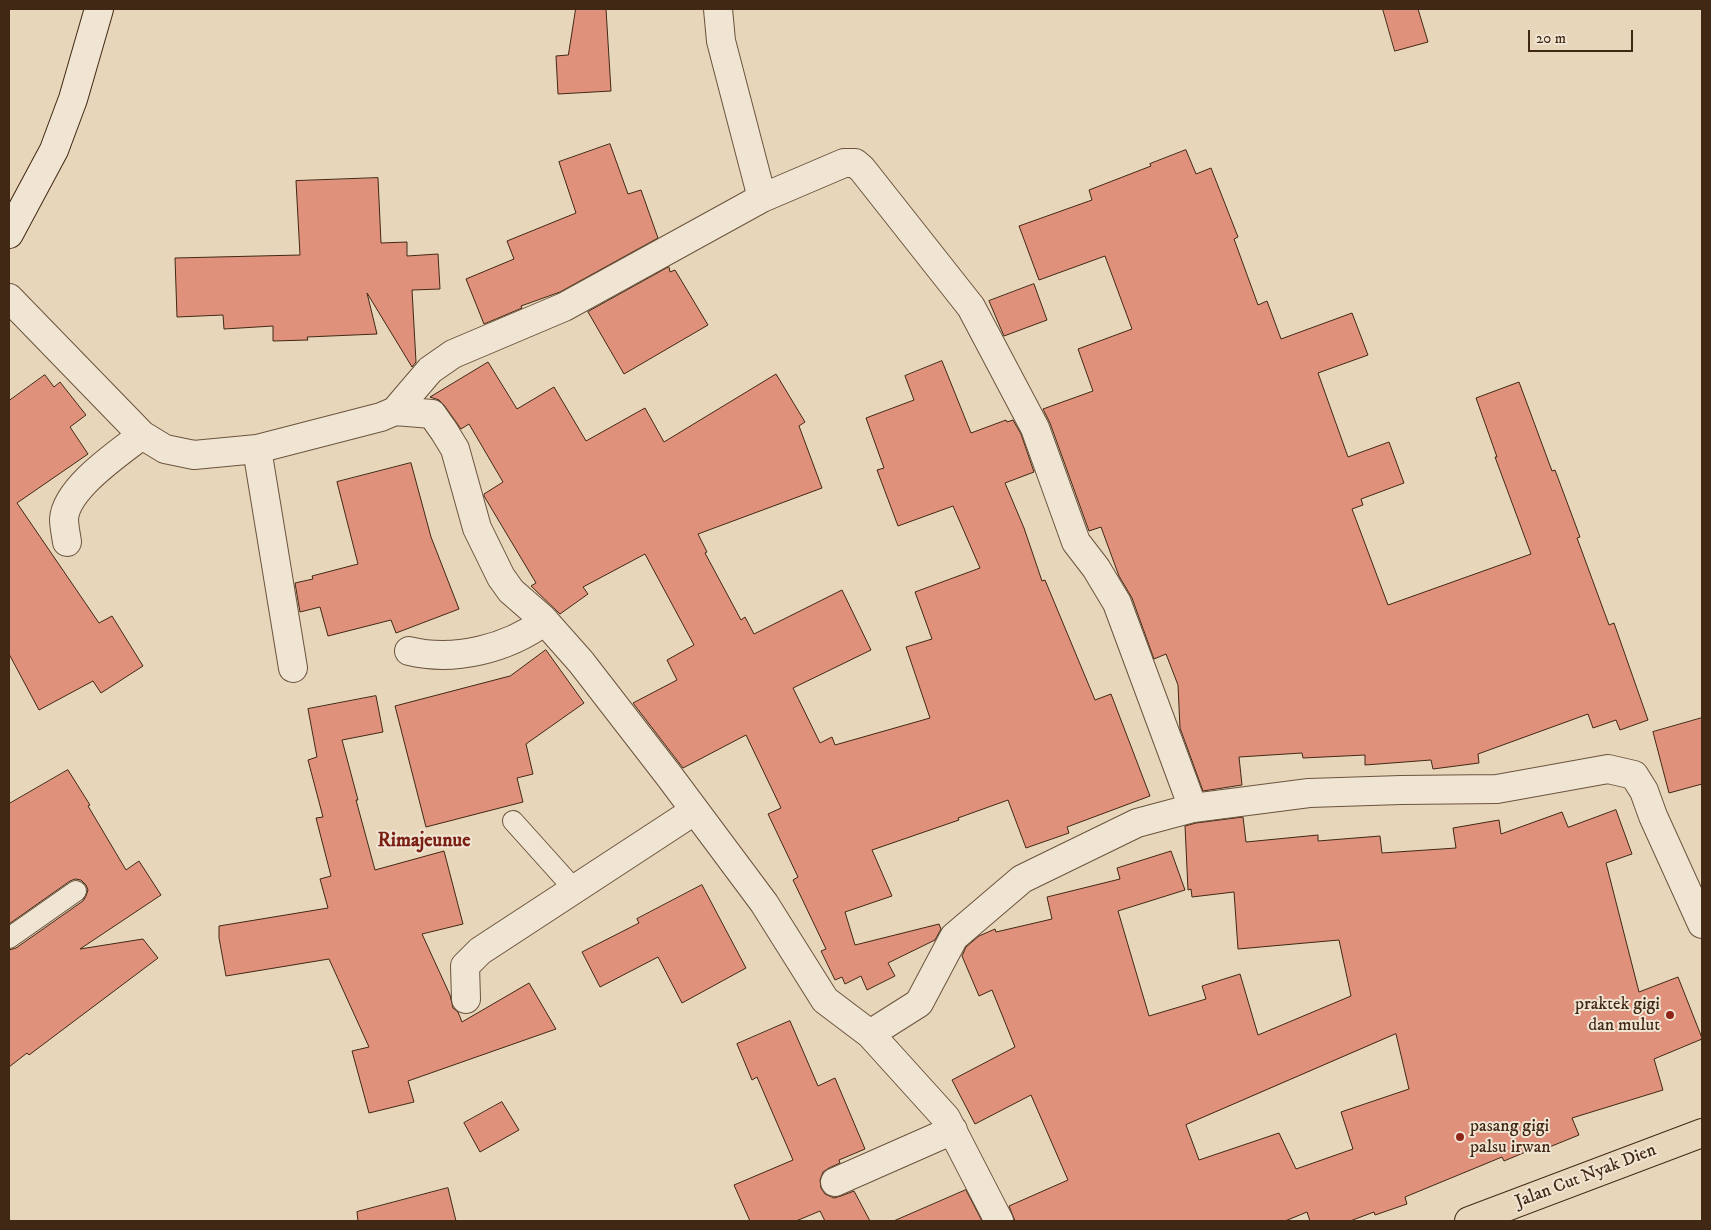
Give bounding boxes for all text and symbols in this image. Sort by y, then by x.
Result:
scale bar [1531,20,1636,52]
text: 20 m [1536,29,1566,48]
district label: Rimajeunue [377,830,471,854]
place label: praktek gigi dan mulut [1575,994,1660,1036]
marker: praktek gigi dan mulut [1664,1009,1676,1021]
place label: pasang gigi palsu irwan [1470,1116,1551,1158]
marker: pasang gigi palsu irwan [1454,1131,1466,1143]
street label: Jalan Cut Nyak Dien [1512,1140,1660,1214]

